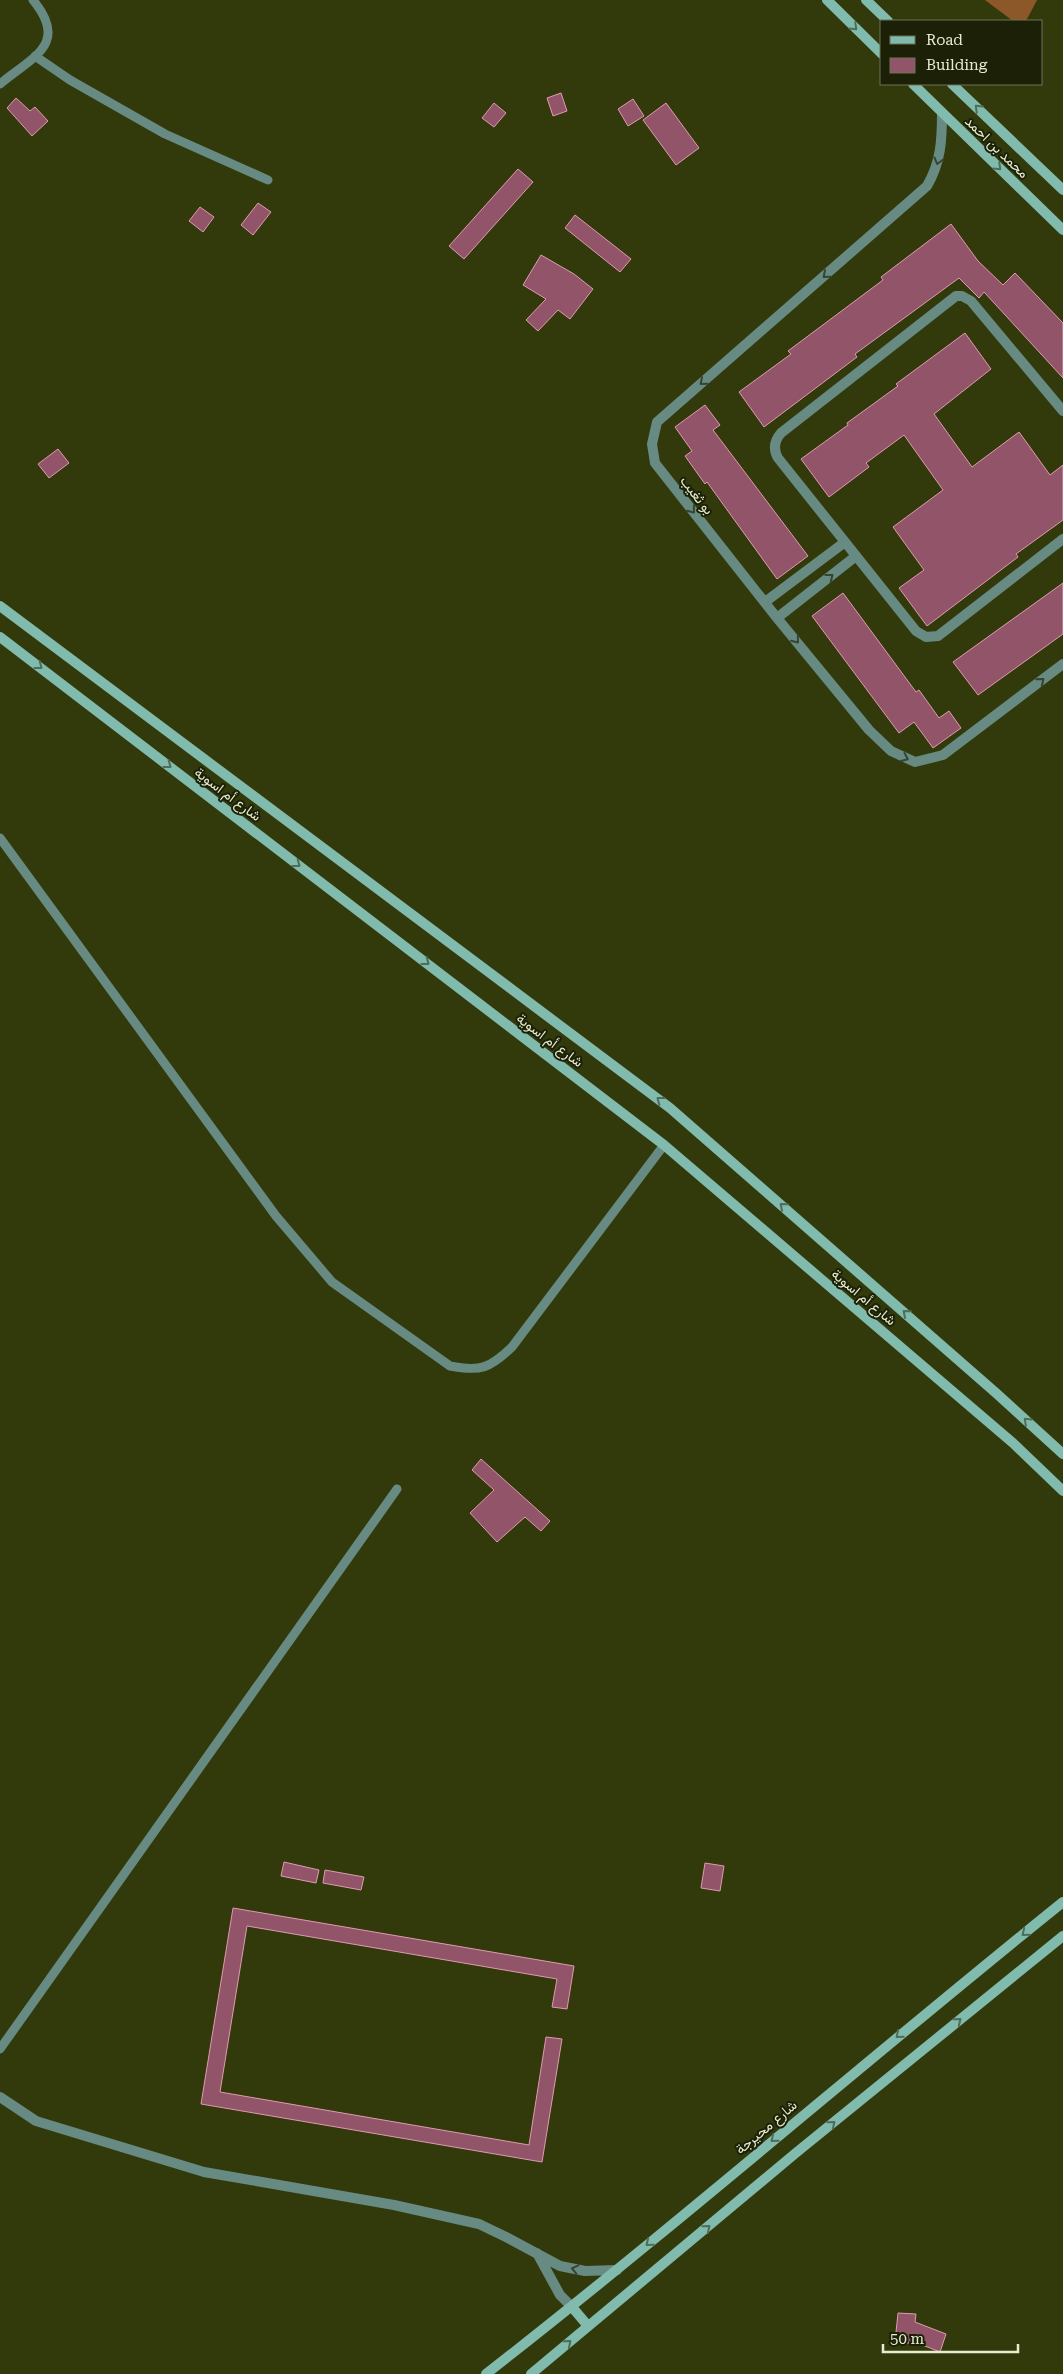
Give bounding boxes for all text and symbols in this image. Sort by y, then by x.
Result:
legend [880,20,1043,85]
one-way arrow [848,21,857,30]
text: Road [926,31,963,49]
text: Building [926,56,988,74]
one-way arrow [974,105,983,114]
street label: محمد بن احمد [961,113,1032,182]
one-way arrow [933,157,944,165]
one-way arrow [992,161,1001,170]
one-way arrow [822,269,831,278]
one-way arrow [700,376,709,385]
street label: بو ثغيب [676,473,717,518]
one-way arrow [686,504,695,514]
one-way arrow [824,574,833,583]
one-way arrow [790,634,798,643]
one-way arrow [33,661,42,669]
one-way arrow [1036,678,1045,687]
one-way arrow [900,752,909,762]
one-way arrow [162,759,172,768]
street label: شارع أم اسوية [190,764,264,827]
one-way arrow [291,858,300,866]
one-way arrow [420,957,429,965]
street label: شارع أم اسوية [512,1010,586,1073]
one-way arrow [656,1097,666,1106]
one-way arrow [780,1203,789,1212]
street label: شارع أم اسوية [827,1265,899,1331]
one-way arrow [902,1310,911,1319]
one-way arrow [1024,1418,1033,1427]
one-way arrow [1022,1927,1031,1935]
one-way arrow [952,2019,961,2027]
one-way arrow [895,2029,904,2038]
street label: شارع محيرجة [732,2097,802,2160]
one-way arrow [826,2122,835,2130]
one-way arrow [770,2133,779,2142]
one-way arrow [701,2224,710,2233]
one-way arrow [646,2237,655,2245]
one-way arrow [571,2264,580,2275]
scale bar [883,2322,1018,2354]
text: 50 m [890,2330,925,2348]
one-way arrow [562,2340,571,2348]

